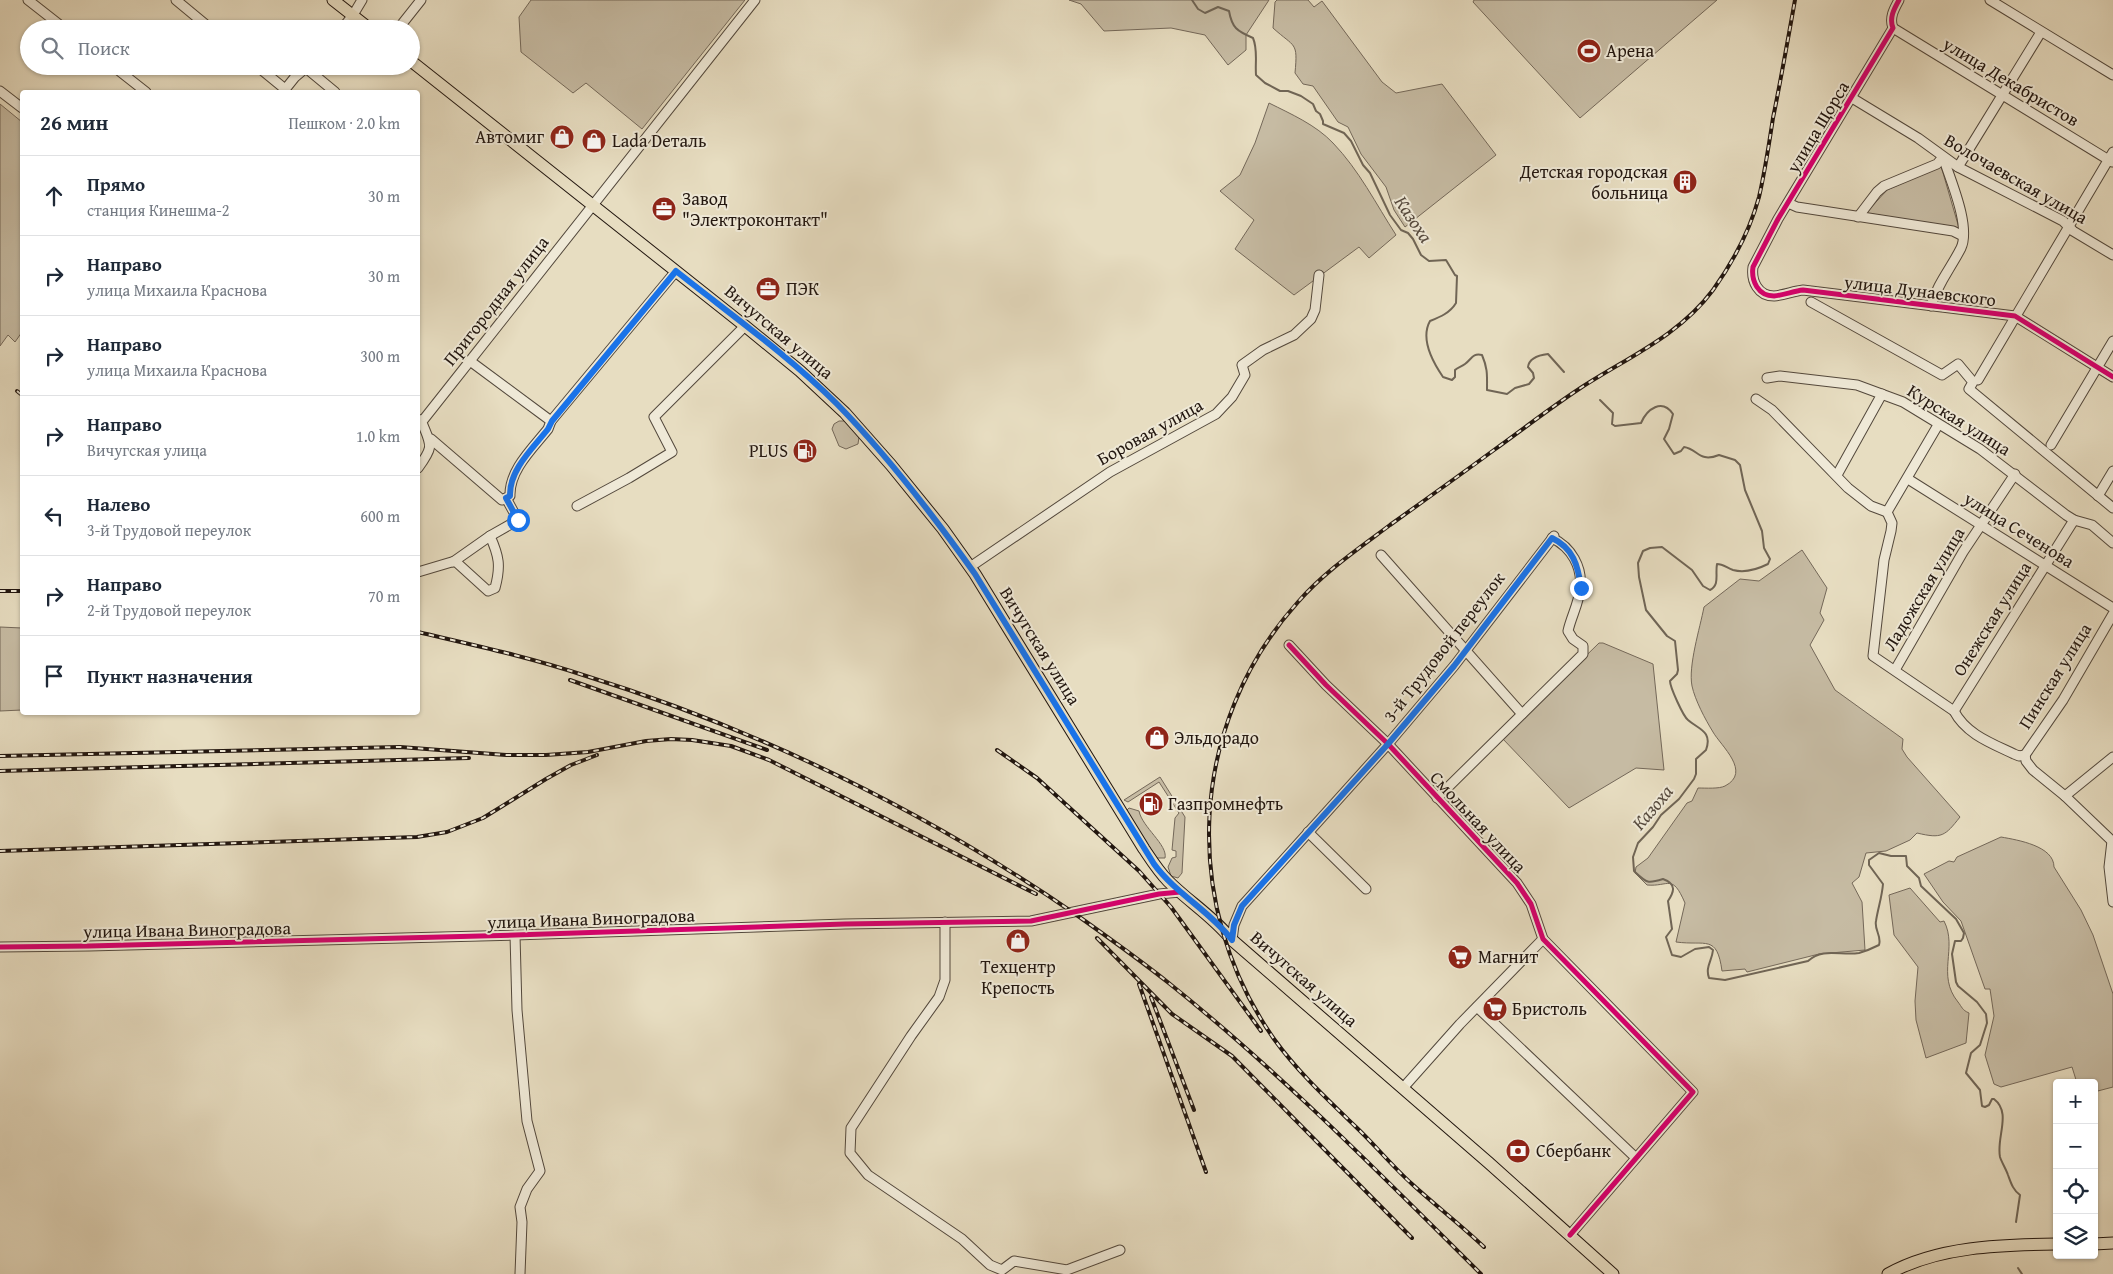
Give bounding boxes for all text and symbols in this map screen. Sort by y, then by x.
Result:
search box [20,20,420,75]
street label: улица Декабристов [1937,30,2085,133]
icon: search [38,34,66,62]
text: Поиск [78,34,130,62]
place label: Арена [1606,37,1655,64]
sports icon: Арена [1576,38,1602,64]
street label: улица Щорса [1779,75,1856,179]
text: 26 мин [40,107,108,138]
text: Пешком · 2.0 km [288,111,400,135]
place label: Автомиг [475,123,544,150]
shop icon: Автомиг [549,124,575,150]
street label: Волочаевская улица [1940,126,2093,231]
place label: Lada Dеталь [612,127,706,154]
shop icon: Lada Dеталь [581,128,607,154]
place label: Детская городская больница [1519,158,1668,206]
building icon: Детская городская больница [1672,169,1698,195]
text: Прямо [87,170,145,198]
icon: ahead [40,182,68,210]
text: 30 m [368,184,400,208]
place label: Завод "Электроконтакт" [682,185,828,233]
water label: Казоха [1388,190,1440,248]
office icon: Завод "Электроконтакт" [651,196,677,222]
text: станция Кинешма-2 [87,198,229,222]
street label: Пригородная улица [436,230,555,371]
text: Направо [87,250,162,278]
icon: right [40,262,68,290]
text: 30 m [368,264,400,288]
street label: улица Дунаевского [1842,268,1998,313]
place label: ПЭК [786,275,819,302]
office icon: ПЭК [755,276,781,302]
text: улица Михаила Краснова [87,278,267,302]
street label: Вичугская улица [719,278,840,386]
text: Направо [87,330,162,358]
icon: right [40,342,68,370]
text: 300 m [360,344,400,368]
text: улица Михаила Краснова [87,358,267,382]
street label: Курская улица [1902,377,2017,462]
street label: Боровая улица [1092,391,1208,472]
text: Направо [87,410,162,438]
icon: right [40,422,68,450]
text: 1.0 km [356,424,400,448]
place label: PLUS [749,437,788,464]
text: Вичугская улица [87,438,207,462]
fuel station icon: PLUS [792,438,818,464]
street label: улица Сеченова [1958,484,2080,575]
text: Налево [87,490,150,518]
icon: left [40,502,68,530]
text: 600 m [360,504,400,528]
route start [507,509,530,532]
text: 3-й Трудовой переулок [87,518,251,542]
street label: Ладожская улица [1876,522,1971,656]
street label: Онежская улица [1946,556,2038,681]
street label: 3-й Трудовой переулок [1376,565,1511,728]
text: Направо [87,570,162,598]
route end [1570,577,1593,600]
street label: Вичугская улица [993,581,1088,710]
icon: right [40,582,68,610]
text: 70 m [368,584,400,608]
text: 2-й Трудовой переулок [87,598,251,622]
street label: Пинская улица [2011,617,2098,734]
icon: arrive [40,662,68,690]
text: Пункт назначения [87,662,253,690]
place label: Эльдорадо [1174,724,1259,751]
shop icon: Эльдорадо [1144,725,1170,751]
street label: Смольная улица [1424,765,1533,879]
water label: Казоха [1625,778,1680,836]
place label: Газпромнефть [1168,790,1283,817]
fuel station icon: Газпромнефть [1138,791,1164,817]
street label: улица Ивана Виноградова [486,901,696,936]
street label: улица Ивана Виноградова [82,914,292,945]
street label: Вичугская улица [1245,924,1364,1033]
shop icon: Техцентр Крепость [1005,928,1031,954]
place label: Магнит [1478,943,1538,970]
supermarket icon: Магнит [1447,944,1473,970]
place label: Техцентр Крепость [980,953,1056,1001]
place label: Бристоль [1512,995,1587,1022]
supermarket icon: Бристоль [1482,996,1508,1022]
map controls [2053,1079,2098,1259]
button: + [2053,1079,2098,1124]
button: − [2053,1124,2098,1169]
place label: Сбербанк [1536,1137,1611,1164]
bank icon: Сбербанк [1505,1138,1531,1164]
button: locate [2053,1169,2098,1214]
button: layers [2053,1214,2098,1259]

